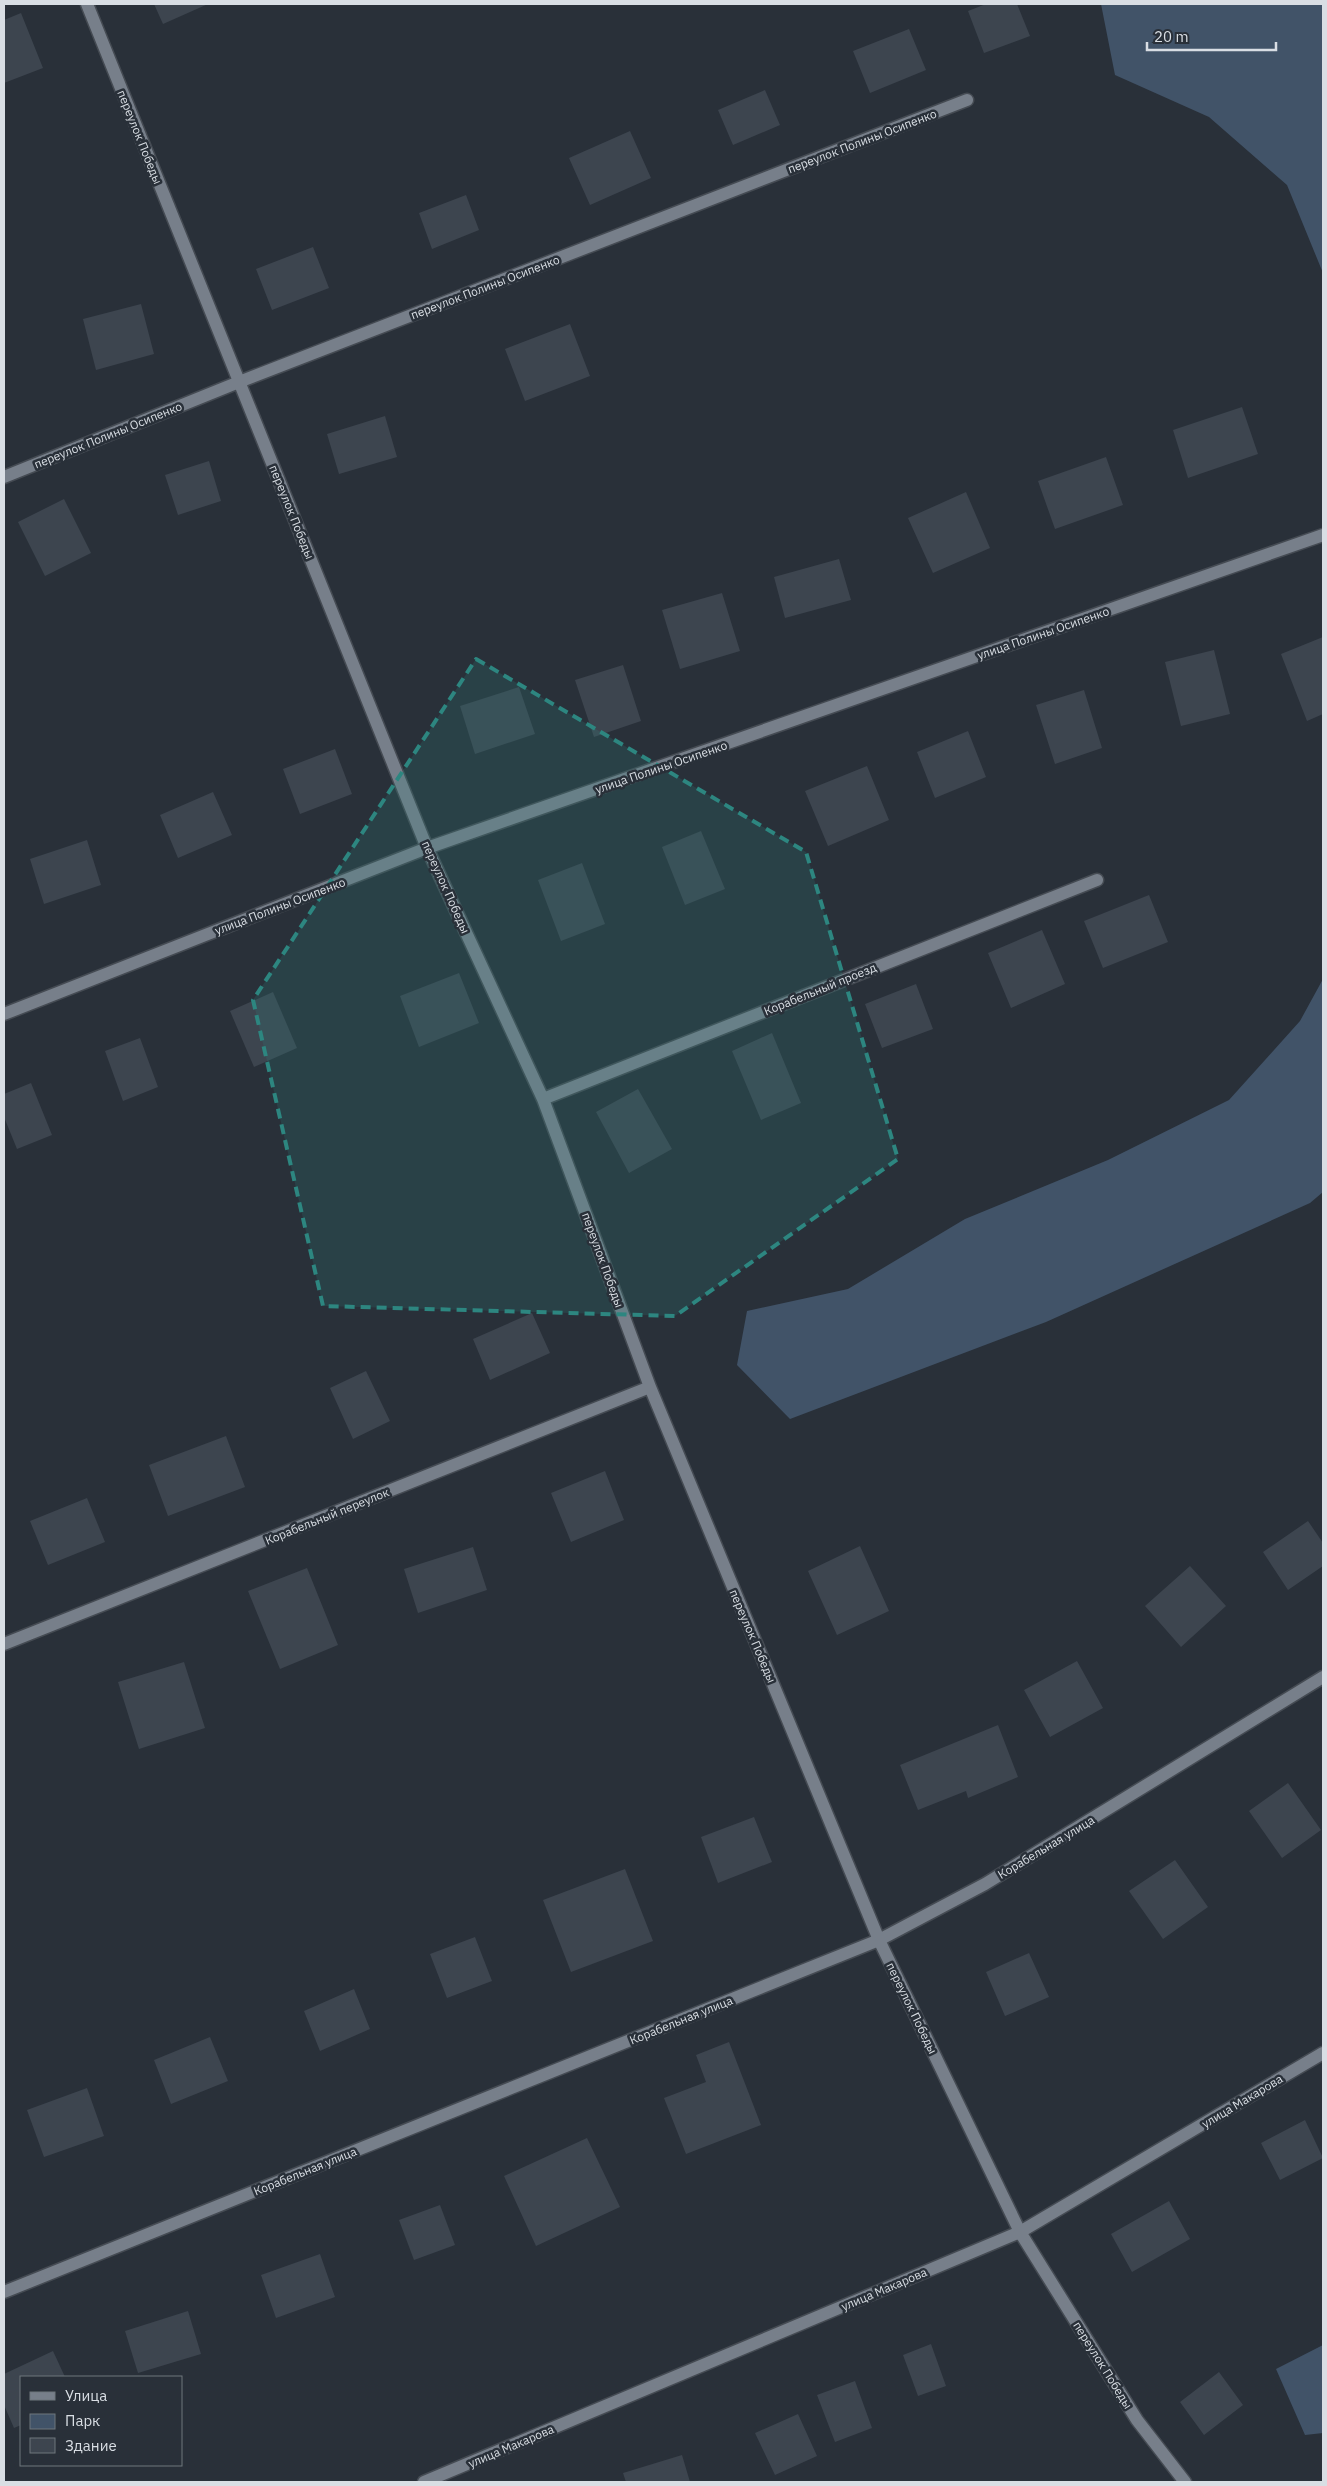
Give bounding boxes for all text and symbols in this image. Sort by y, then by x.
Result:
scale bar [1147,20,1276,52]
text: 20 m [1154,27,1189,46]
street label: переулок Победы [114,88,166,186]
street label: переулок Полины Осипенко [785,106,939,176]
street label: переулок Полины Осипенко [408,252,562,322]
street label: переулок Полины Осипенко [32,398,184,472]
street label: переулок Победы [266,463,318,561]
street label: улица Полины Осипенко [975,603,1111,663]
street label: улица Полины Осипенко [593,737,729,797]
street label: переулок Победы [419,838,473,936]
street label: улица Полины Осипенко [213,874,348,938]
street label: Корабельный проезд [762,960,878,1018]
street label: переулок Победы [579,1210,627,1310]
street label: Корабельный переулок [263,1484,392,1548]
street label: переулок Победы [727,1587,779,1685]
street label: Корабельная улица [995,1812,1098,1882]
street label: переулок Победы [883,1960,941,2056]
street label: Корабельная улица [627,1992,735,2048]
street label: улица Макарова [1199,2071,1286,2131]
street label: Корабельная улица [251,2143,359,2199]
street label: улица Макарова [839,2264,930,2314]
street label: переулок Победы [1070,2319,1136,2411]
legend [20,2376,182,2466]
text: Улица [65,2386,107,2405]
text: Парк [65,2411,100,2430]
street label: улица Макарова [466,2421,557,2471]
text: Здание [65,2436,117,2455]

